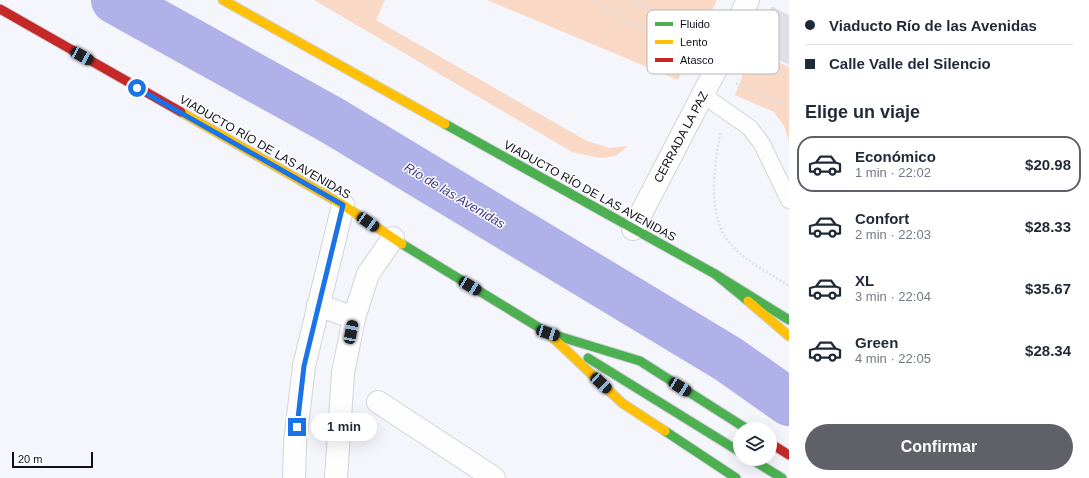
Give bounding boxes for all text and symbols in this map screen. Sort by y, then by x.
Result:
legend [647,10,779,74]
text: Viaducto Río de las Avenidas [829,17,1037,34]
text: Fluido [680,18,710,30]
text: Lento [680,36,708,48]
car [69,45,95,67]
text: Atasco [680,54,714,66]
text: Calle Valle del Silencio [829,55,991,72]
route start [128,79,146,97]
street label: CERRADA LA PAZ [651,89,711,185]
street label: VIADUCTO RÍO DE LAS AVENIDAS [177,91,353,202]
text: Elige un viaje [805,102,920,122]
street label: VIADUCTO RÍO DE LAS AVENIDAS [501,137,679,244]
icon: car [807,146,843,182]
text: Económico [855,148,936,165]
text: $20.98 [1025,156,1071,173]
water label: Río de las Avenidas [402,159,508,232]
text: 1 min · 22:02 [855,165,931,180]
icon: car [807,208,843,244]
car [355,210,381,234]
text: Confort [855,210,909,227]
text: $28.33 [1025,218,1071,235]
text: 2 min · 22:03 [855,227,931,242]
icon: car [807,270,843,306]
text: XL [855,272,874,289]
car [457,275,483,297]
text: $35.67 [1025,280,1071,297]
text: 3 min · 22:04 [855,289,931,304]
car [343,319,359,345]
car [535,324,561,342]
icon: car [807,332,843,368]
text: Green [855,334,898,351]
text: $28.34 [1025,342,1071,359]
text: 4 min · 22:05 [855,351,931,366]
car [588,370,614,396]
car [667,376,693,398]
callout: 1 min [311,413,377,441]
route end [288,418,306,436]
text: 1 min [327,419,361,434]
map controls [733,422,777,466]
button: layers [733,422,777,466]
button: Confirmar [805,424,1073,470]
scale bar [12,450,93,469]
text: 20 m [18,453,42,465]

